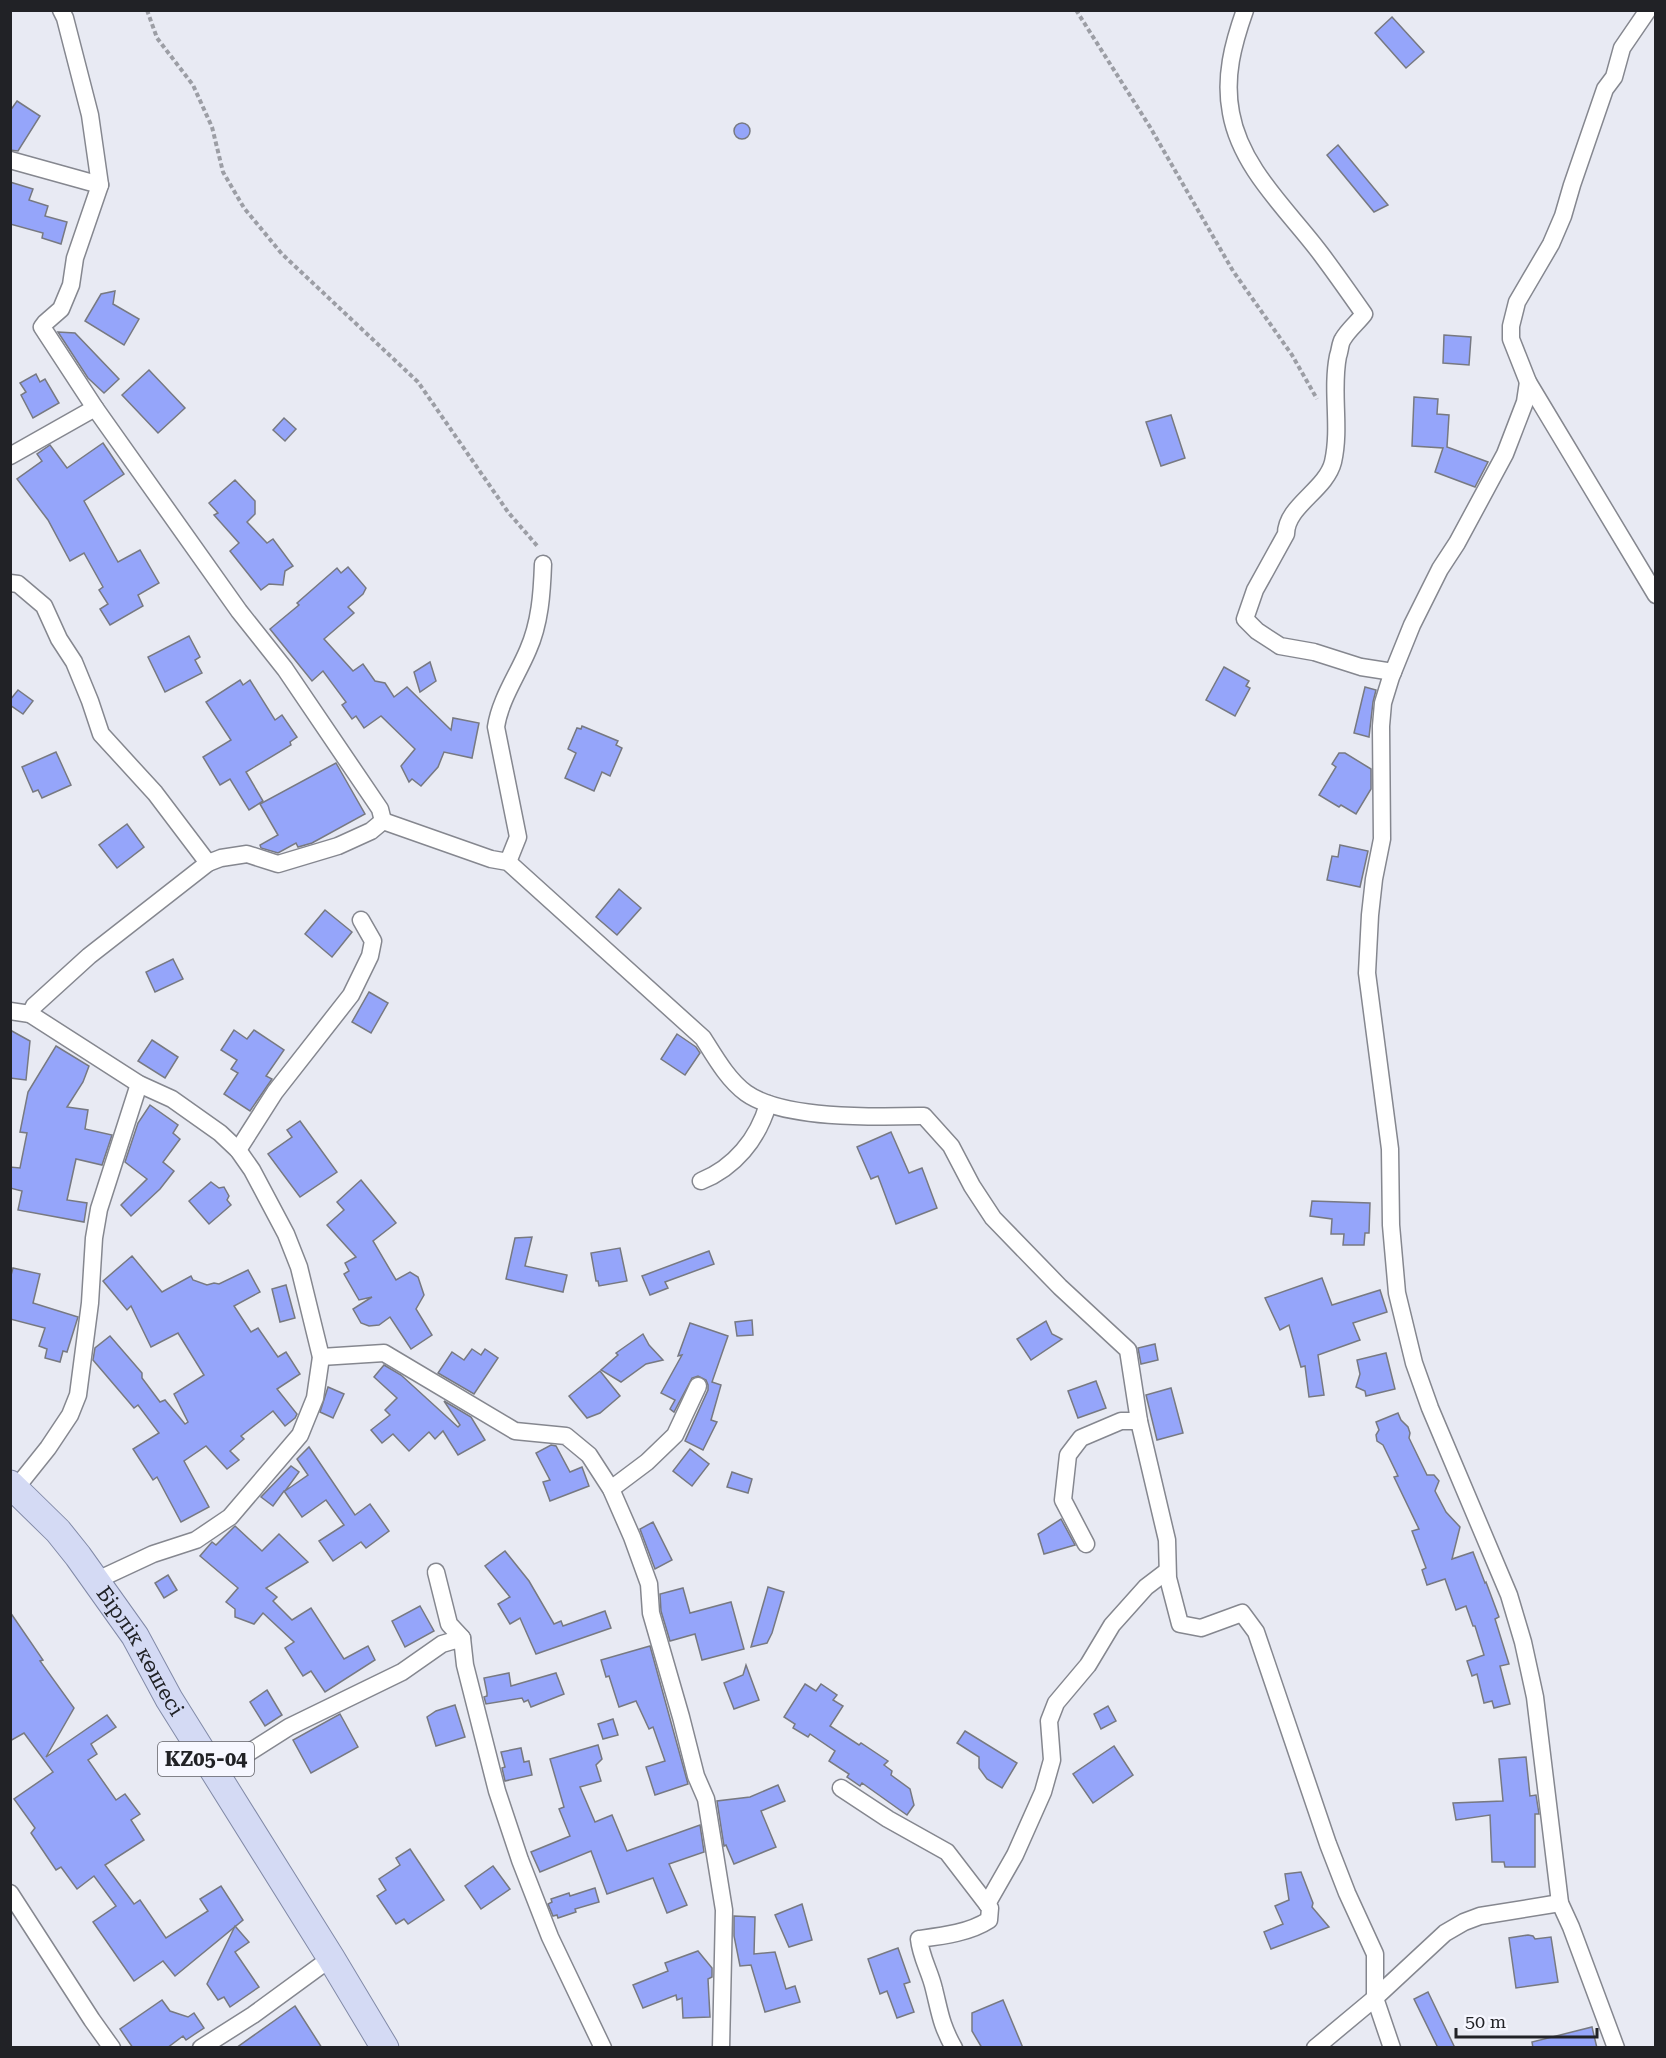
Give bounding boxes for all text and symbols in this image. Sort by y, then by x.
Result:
street label: Бірлік көшесі [91,1582,189,1721]
road number: KZ05-04 [158,1742,254,1776]
scale bar [1456,2001,1597,2039]
text: 50 m [1465,2011,1506,2032]

